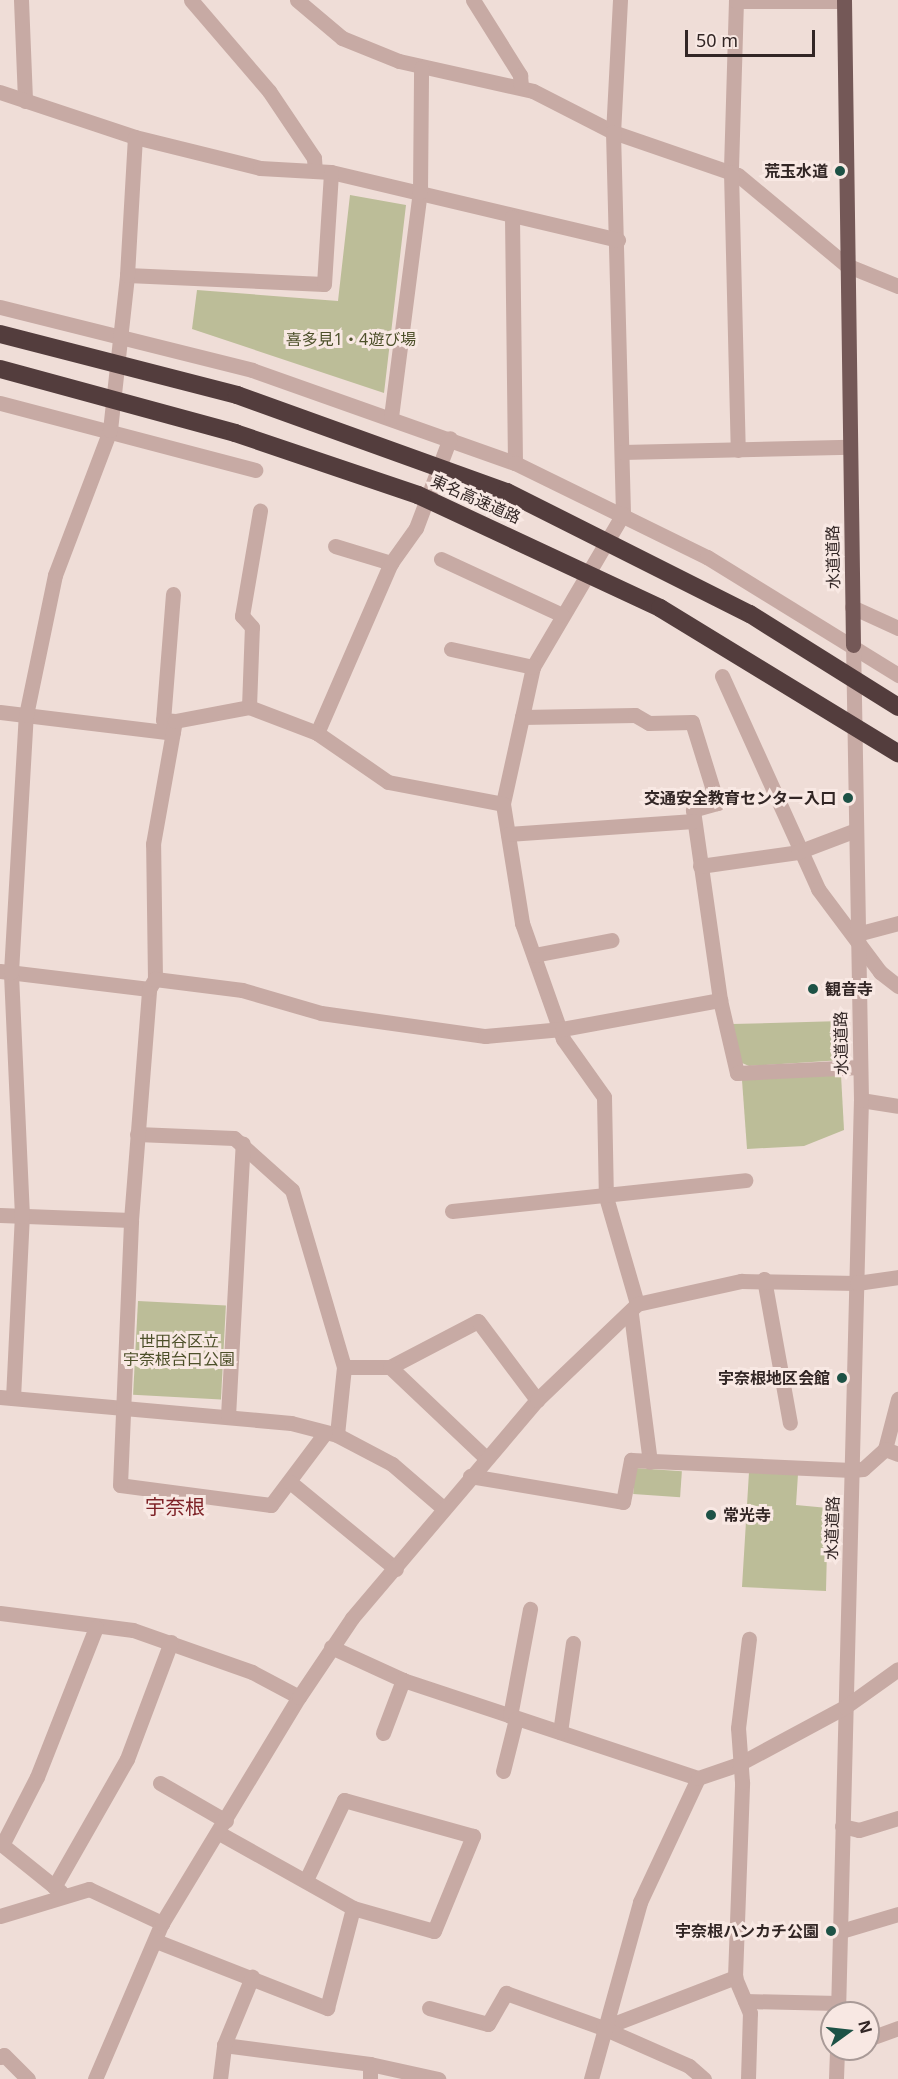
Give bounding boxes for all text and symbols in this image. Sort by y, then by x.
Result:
scale bar [688,18,818,56]
text: 50 m [696,28,738,52]
place label: 荒玉水道 [764,161,828,181]
marker: 荒玉水道 [833,164,847,178]
park label: 喜多見1・4遊び場 [286,329,416,349]
street label: 東名高速道路 [428,471,524,527]
street label: 水道道路 [823,525,843,589]
place label: 交通安全教育センター入口 [644,788,836,808]
marker: 交通安全教育センター入口 [841,791,855,805]
place label: 観音寺 [825,979,873,999]
marker: 観音寺 [806,982,820,996]
street label: 水道道路 [831,1011,851,1075]
park label: 世田谷区立 宇奈根台口公園 [123,1331,235,1369]
place label: 宇奈根地区会館 [718,1368,830,1388]
marker: 宇奈根地区会館 [835,1371,849,1385]
district label: 宇奈根 [145,1494,205,1518]
street label: 水道道路 [821,1496,843,1560]
place label: 常光寺 [723,1505,771,1525]
marker: 常光寺 [704,1508,718,1522]
place label: 宇奈根ハンカチ公園 [675,1921,819,1941]
marker: 宇奈根ハンカチ公園 [824,1924,838,1938]
north arrow [820,2001,880,2061]
text: N [853,2018,878,2036]

